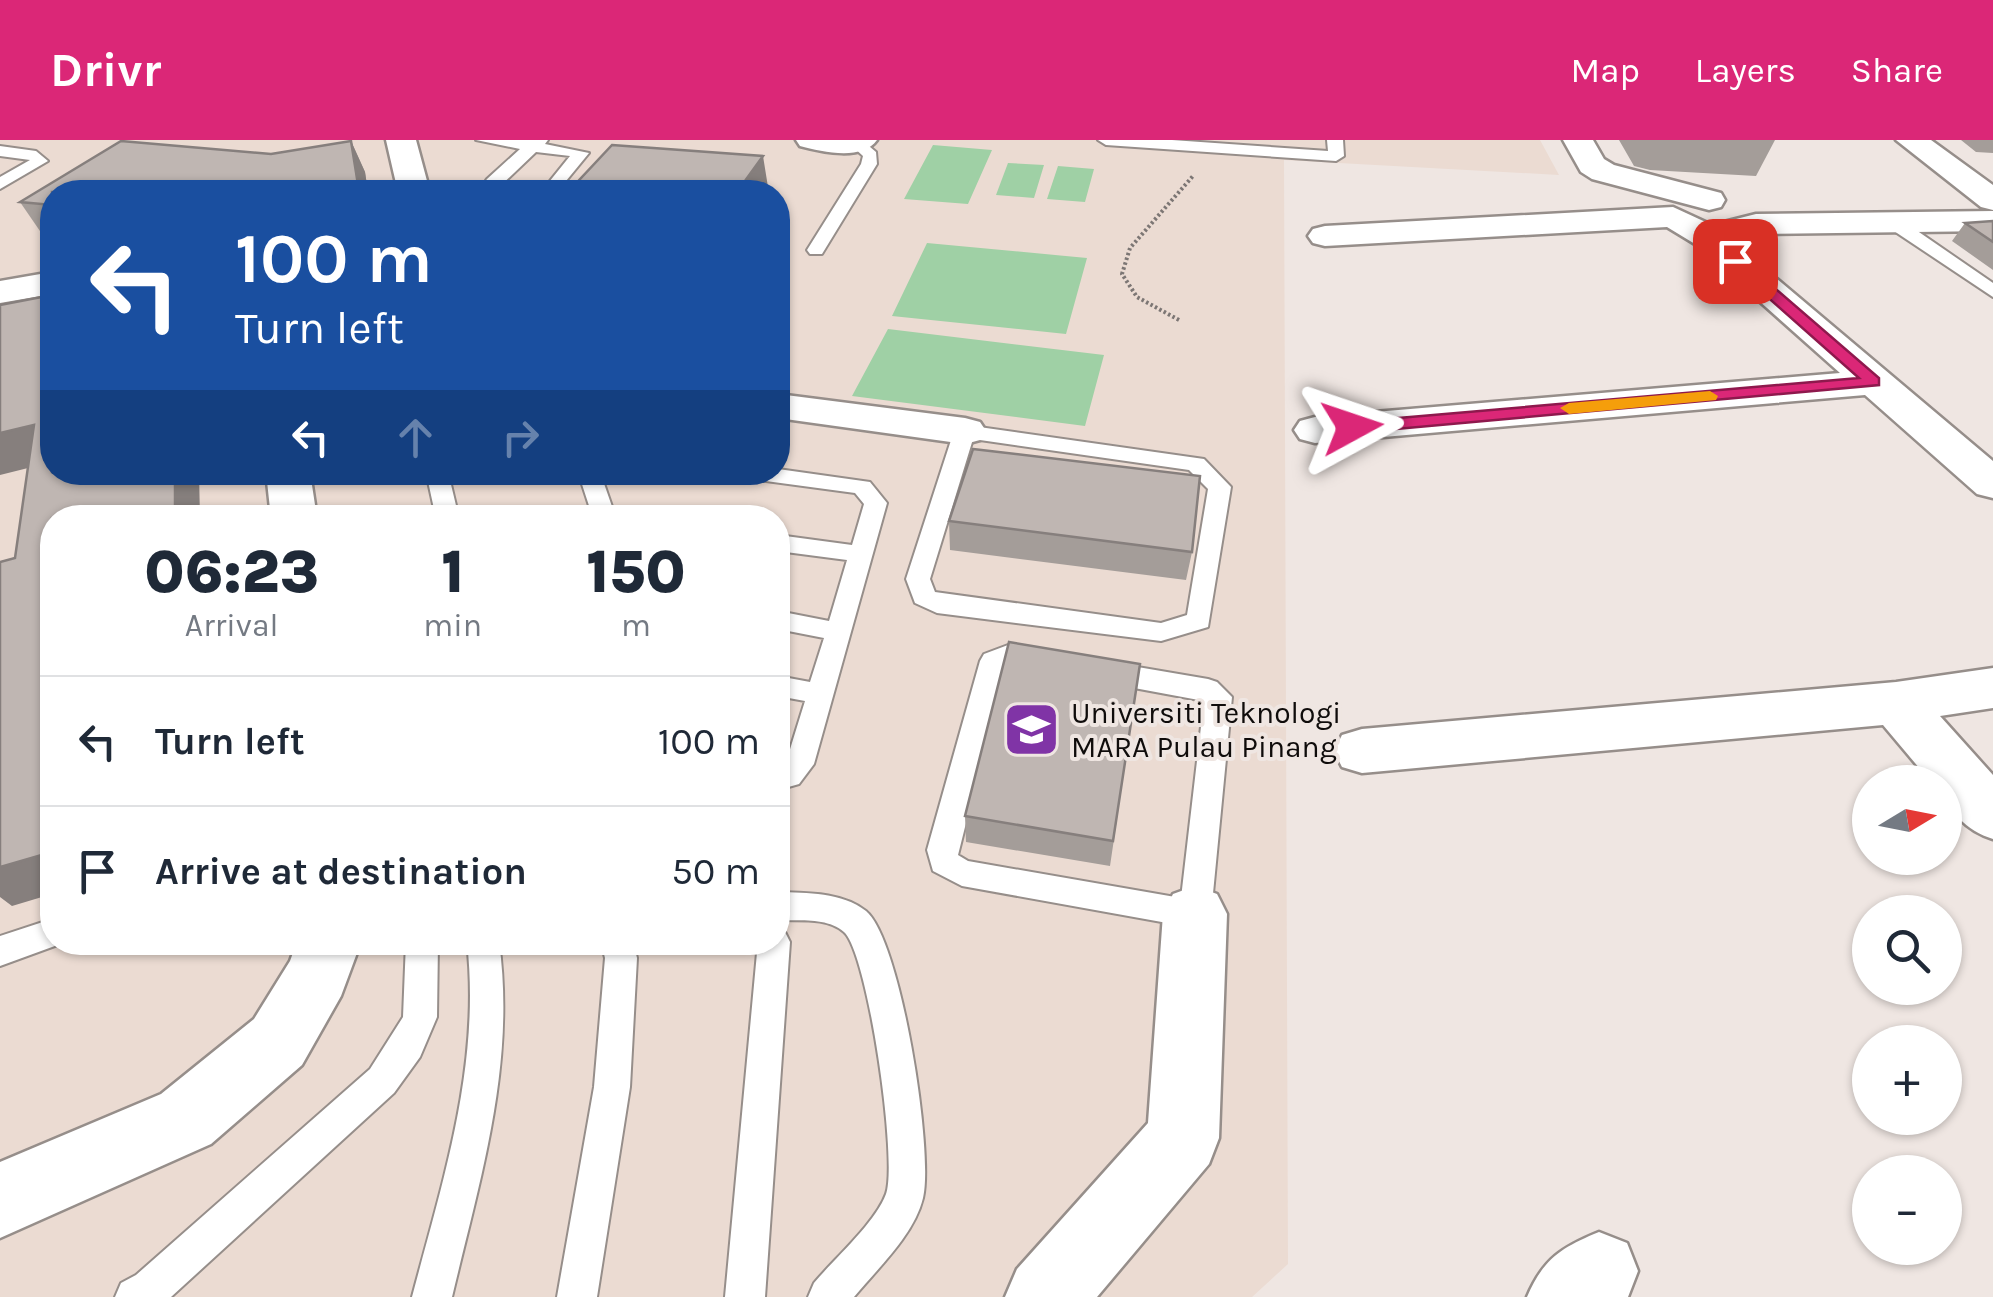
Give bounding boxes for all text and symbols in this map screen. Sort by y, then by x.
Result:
text: Drivr [50,42,161,98]
text: Map [1570,50,1640,91]
text: Layers [1695,50,1796,91]
text: Share [1851,50,1943,91]
text: 100 m [235,218,433,300]
pin [1693,219,1778,304]
icon: left [70,220,200,350]
icon: arrive [1708,234,1763,289]
text: Turn left [235,302,404,354]
position arrow [1300,375,1404,479]
icon: left [283,410,338,465]
icon: ahead [388,410,443,465]
icon: right [493,410,548,465]
text: 06:23 [144,537,319,607]
text: 1 [441,537,464,607]
text: 150 [586,537,686,607]
text: Arrival [185,607,279,644]
text: min [423,607,482,644]
text: m [621,607,651,644]
place label: Universiti Teknologi MARA Pulau Pinang [1071,695,1341,765]
school or university icon: Universiti Teknologi MARA Pulau Pinang [1002,700,1062,760]
icon: left [70,714,125,769]
text: Turn left [155,719,305,764]
text: 100 m [658,719,760,764]
north arrow [1852,765,1962,875]
map controls [1852,765,1962,1265]
icon: arrive [70,844,125,899]
text: Arrive at destination [155,849,527,894]
text: 50 m [671,849,760,894]
button: search [1852,895,1962,1005]
button: + [1852,1025,1962,1135]
button: − [1852,1155,1962,1265]

